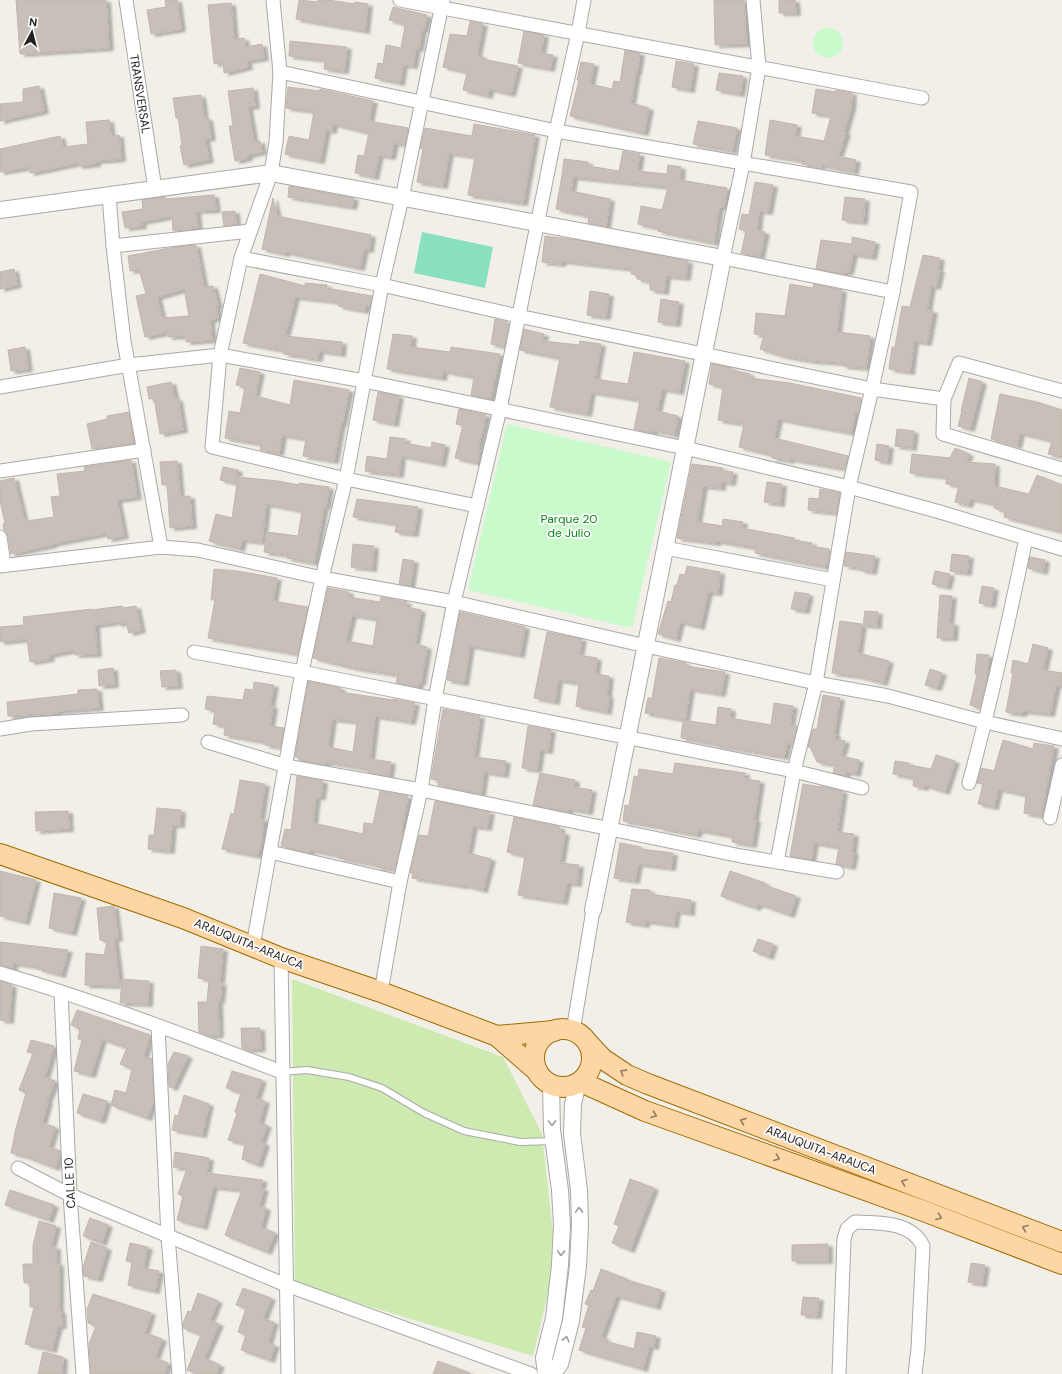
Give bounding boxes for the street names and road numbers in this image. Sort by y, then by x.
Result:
street label: TRANSVERSAL [126,53,154,135]
street label: ARAUQUITA-ARAUCA [192,915,306,973]
street label: ARAUQUITA-ARAUCA [764,1122,878,1178]
street label: CALLE 10 [61,1157,79,1209]

